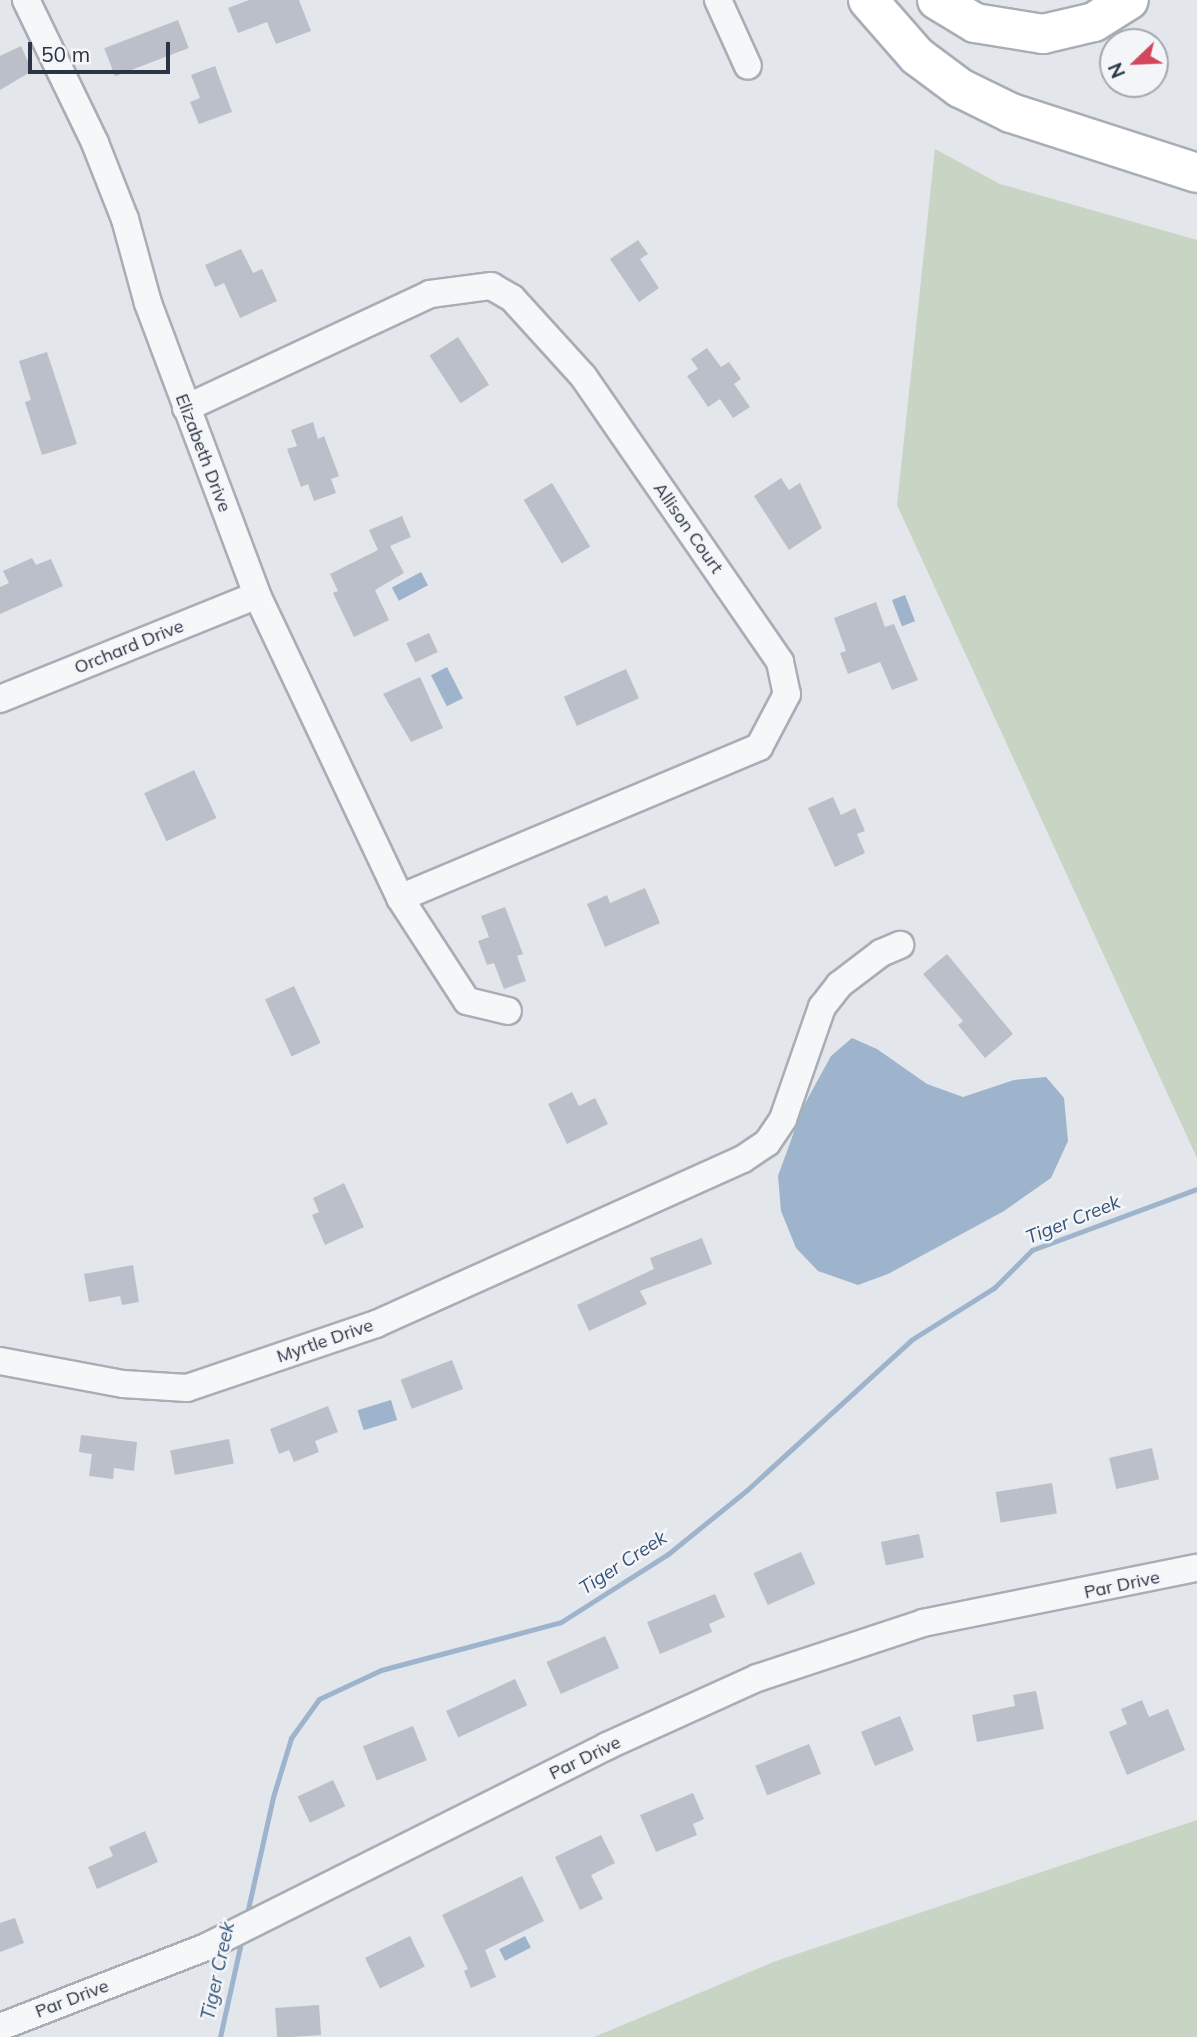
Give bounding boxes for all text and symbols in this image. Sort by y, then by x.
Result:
scale bar [32,28,173,72]
north arrow [1099,28,1169,98]
text: 50 m [41,41,90,67]
text: N [1103,59,1130,82]
street label: Elizabeth Drive [171,391,235,515]
street label: Allison Court [649,478,727,578]
street label: Orchard Drive [71,615,187,679]
water label: Tiger Creek [1022,1191,1124,1249]
street label: Myrtle Drive [274,1314,376,1368]
water label: Tiger Creek [575,1526,671,1600]
street label: Par Drive [1082,1566,1162,1604]
street label: Par Drive [546,1731,624,1785]
water label: Tiger Creek [196,1920,240,2022]
street label: Par Drive [32,1975,112,2023]

